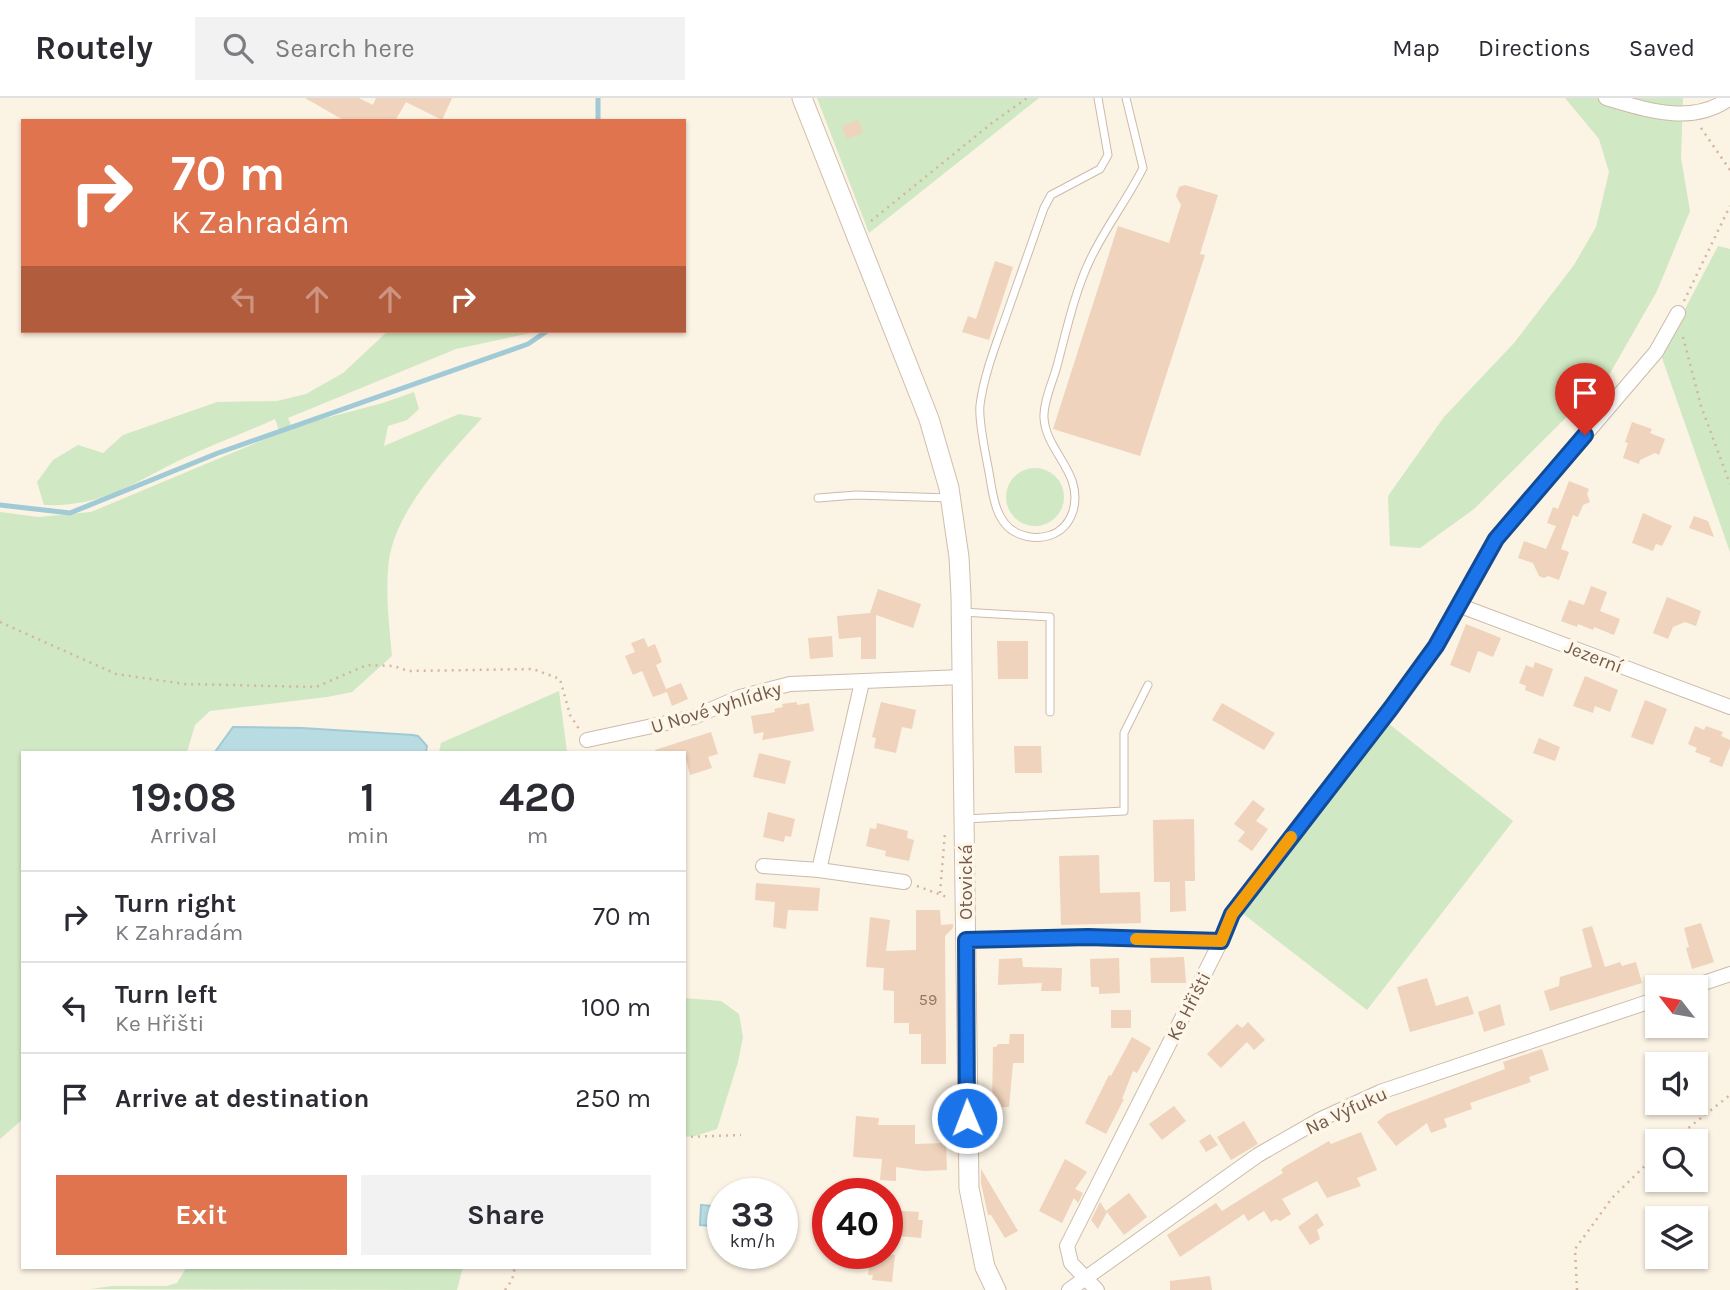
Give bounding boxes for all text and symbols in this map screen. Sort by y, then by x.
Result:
search box [195,17,685,80]
text: Routely [35,29,153,67]
icon: search [219,29,257,67]
text: Search here [275,33,415,64]
text: Map [1392,34,1440,62]
text: Directions [1478,34,1591,62]
text: Saved [1629,34,1695,62]
text: 70 m [171,145,285,202]
icon: right [56,147,147,238]
text: K Zahradám [171,204,350,241]
icon: left [225,280,263,318]
icon: ahead [298,280,336,318]
icon: ahead [371,280,409,318]
icon: right [444,280,482,318]
pin [1555,363,1615,435]
icon: arrive [1566,374,1604,412]
street label: Jezerní [1562,636,1626,678]
street label: U Nové vyhlídky [648,678,784,738]
text: 19:08 [131,772,237,822]
text: 1 [360,772,375,822]
text: 420 [499,772,576,822]
text: Arrival [150,822,218,849]
text: min [347,822,389,849]
text: m [527,822,548,849]
street label: Otovická [955,844,977,920]
text: Turn right [115,888,236,919]
icon: right [56,898,94,936]
text: 70 m [593,901,651,932]
text: K Zahradám [115,919,243,946]
street label: Ke Hřišti [1162,969,1215,1044]
north arrow [1645,975,1708,1038]
map controls [1645,975,1708,1269]
text: Turn left [115,979,217,1010]
icon: left [56,989,94,1027]
house number: 59 [919,990,937,1009]
text: 100 m [581,992,651,1023]
text: Ke Hřišti [115,1010,204,1037]
button: sound [1645,1052,1708,1115]
icon: arrive [56,1080,94,1118]
position arrow [930,1081,1004,1155]
street label: Na Výfuku [1302,1082,1391,1139]
text: Arrive at destination [115,1083,369,1114]
text: 250 m [575,1083,651,1114]
button: search [1645,1129,1708,1192]
button: Exit [56,1175,347,1255]
button: Share [361,1175,651,1255]
speed limit sign: 40 [812,1178,903,1269]
text: 33 [731,1194,774,1235]
button: layers [1645,1206,1708,1269]
text: km/h [730,1230,775,1252]

